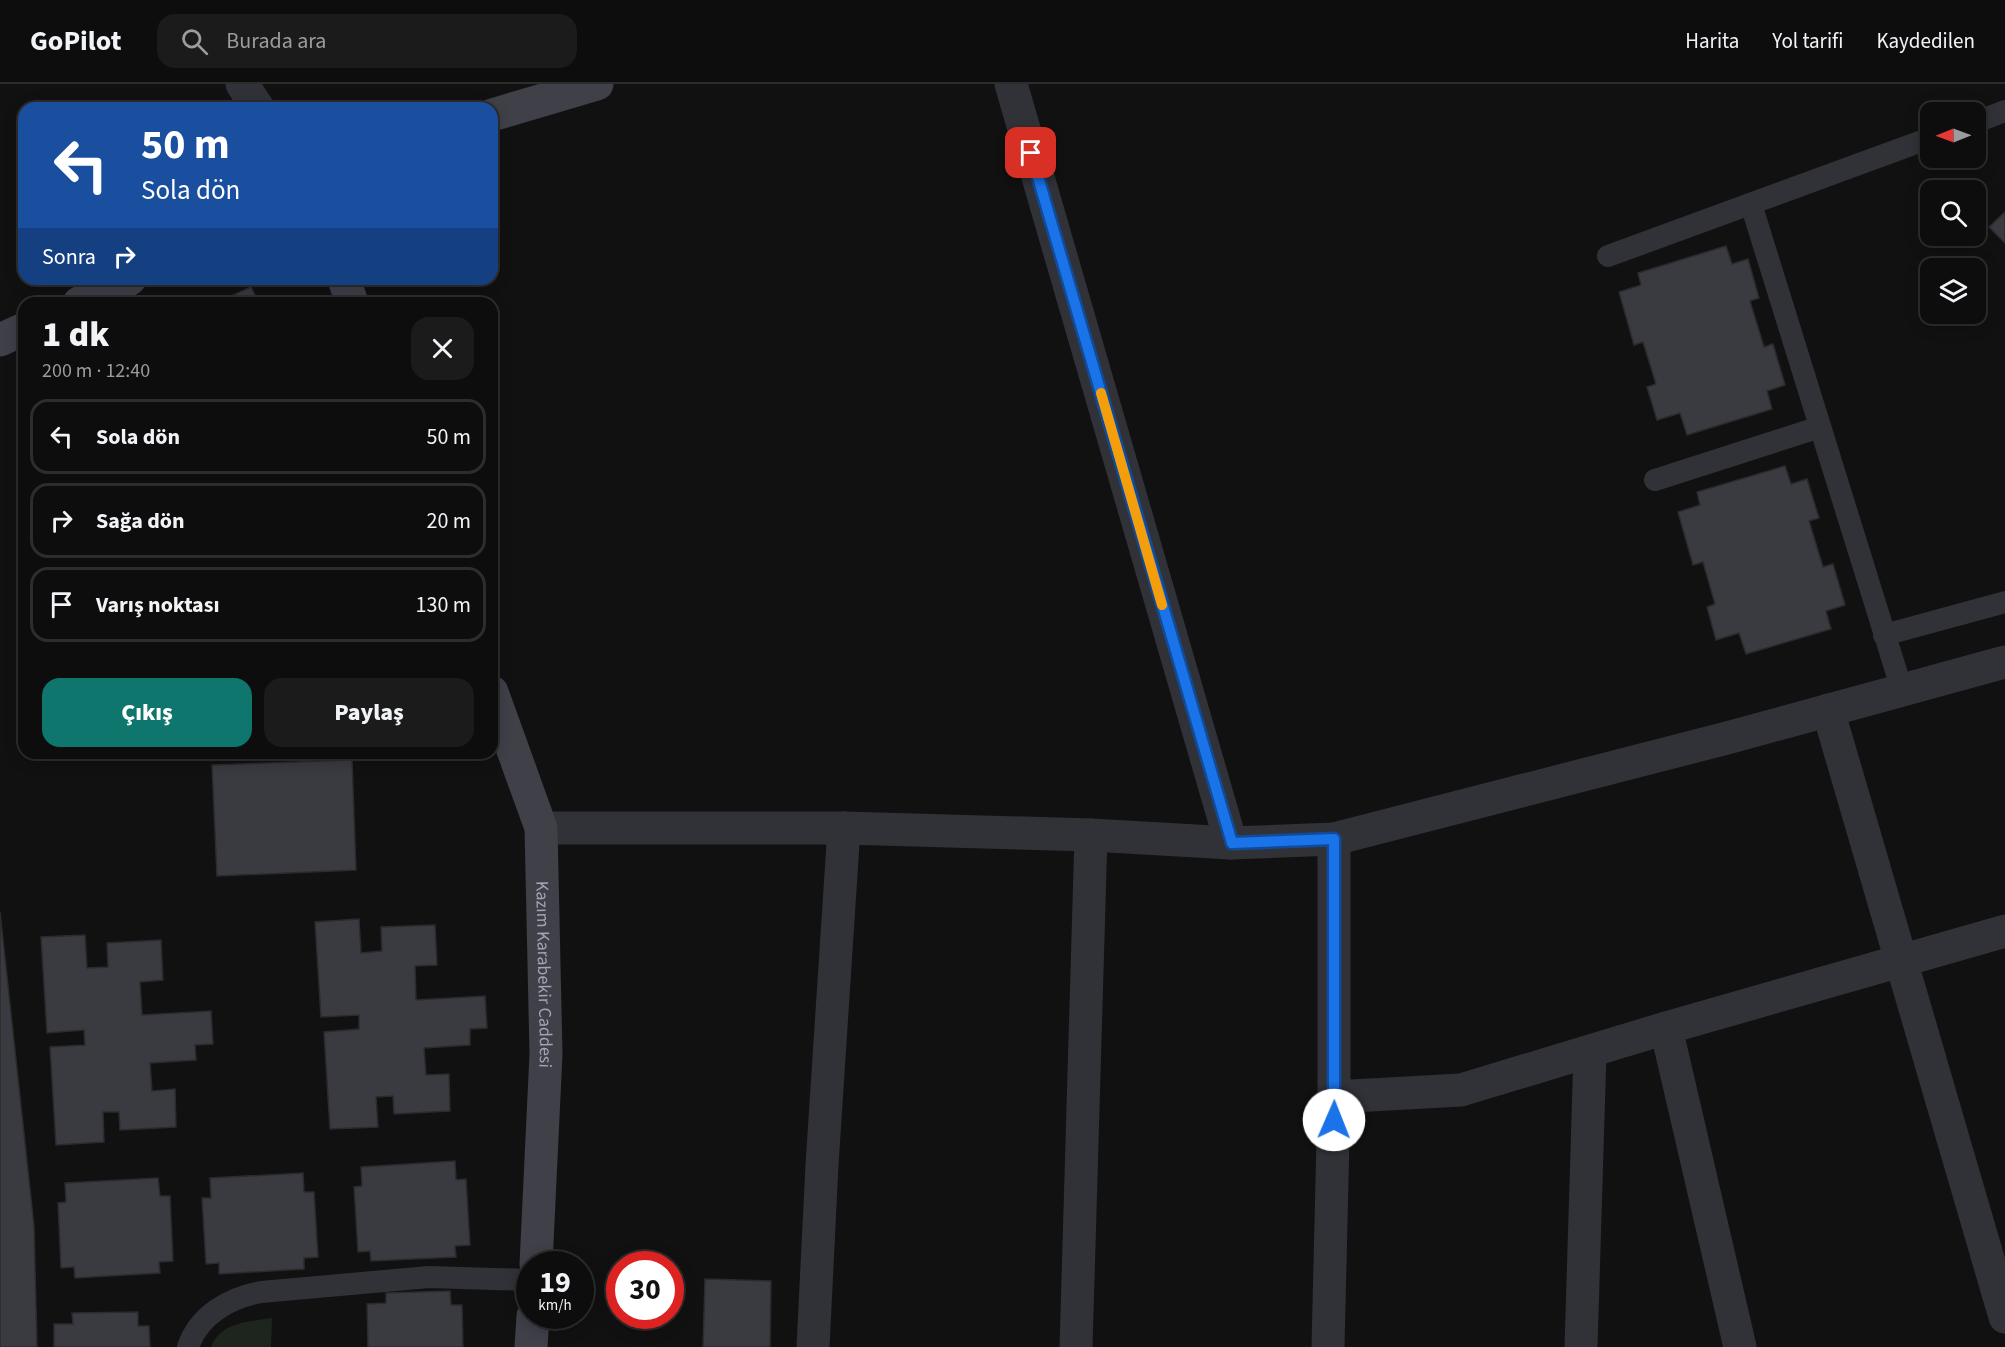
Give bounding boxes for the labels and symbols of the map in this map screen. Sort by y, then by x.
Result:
north arrow [1920,102,1986,168]
pin [1005,127,1056,178]
street label: Kazım Karabekir Caddesi [530,881,559,1068]
position arrow [1302,1088,1366,1152]
speed limit sign: 30 [606,1251,684,1329]

